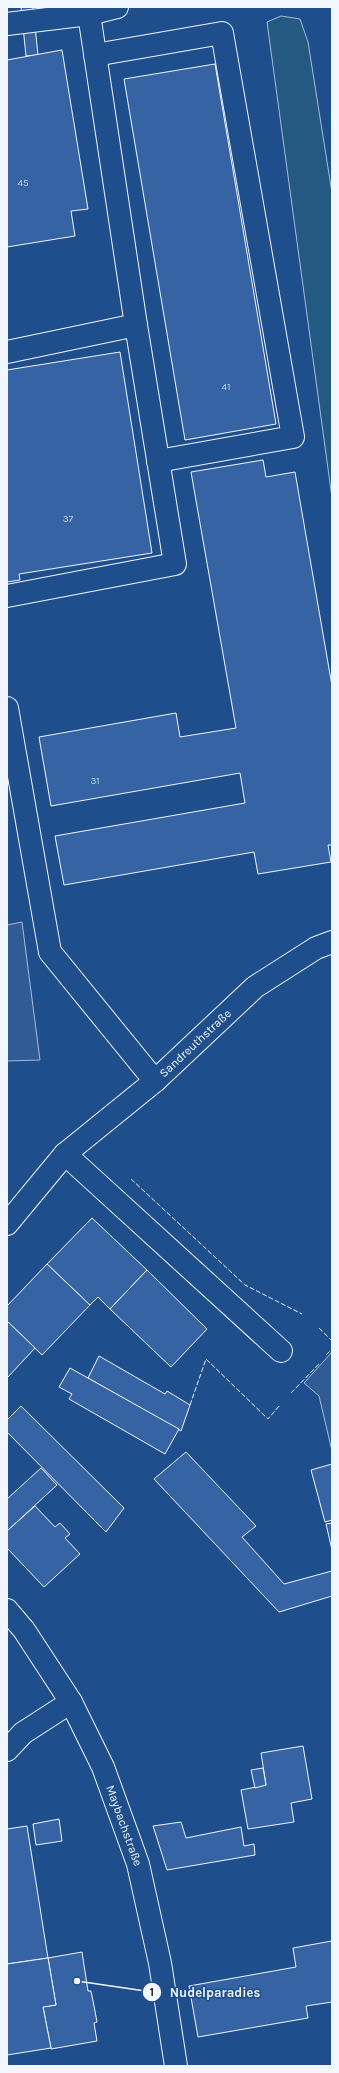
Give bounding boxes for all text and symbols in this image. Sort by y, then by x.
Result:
house number: 45 [17,177,29,189]
house number: 41 [222,381,230,393]
house number: 37 [63,513,74,525]
house number: 31 [90,775,100,787]
street label: Sandreuthstraße [157,1006,234,1080]
street label: Maybachstraße [103,1783,145,1868]
callout: Nudelparadies [142,1980,269,2005]
text: 1 [150,1985,154,1999]
text: Nudelparadies [170,1985,260,2000]

